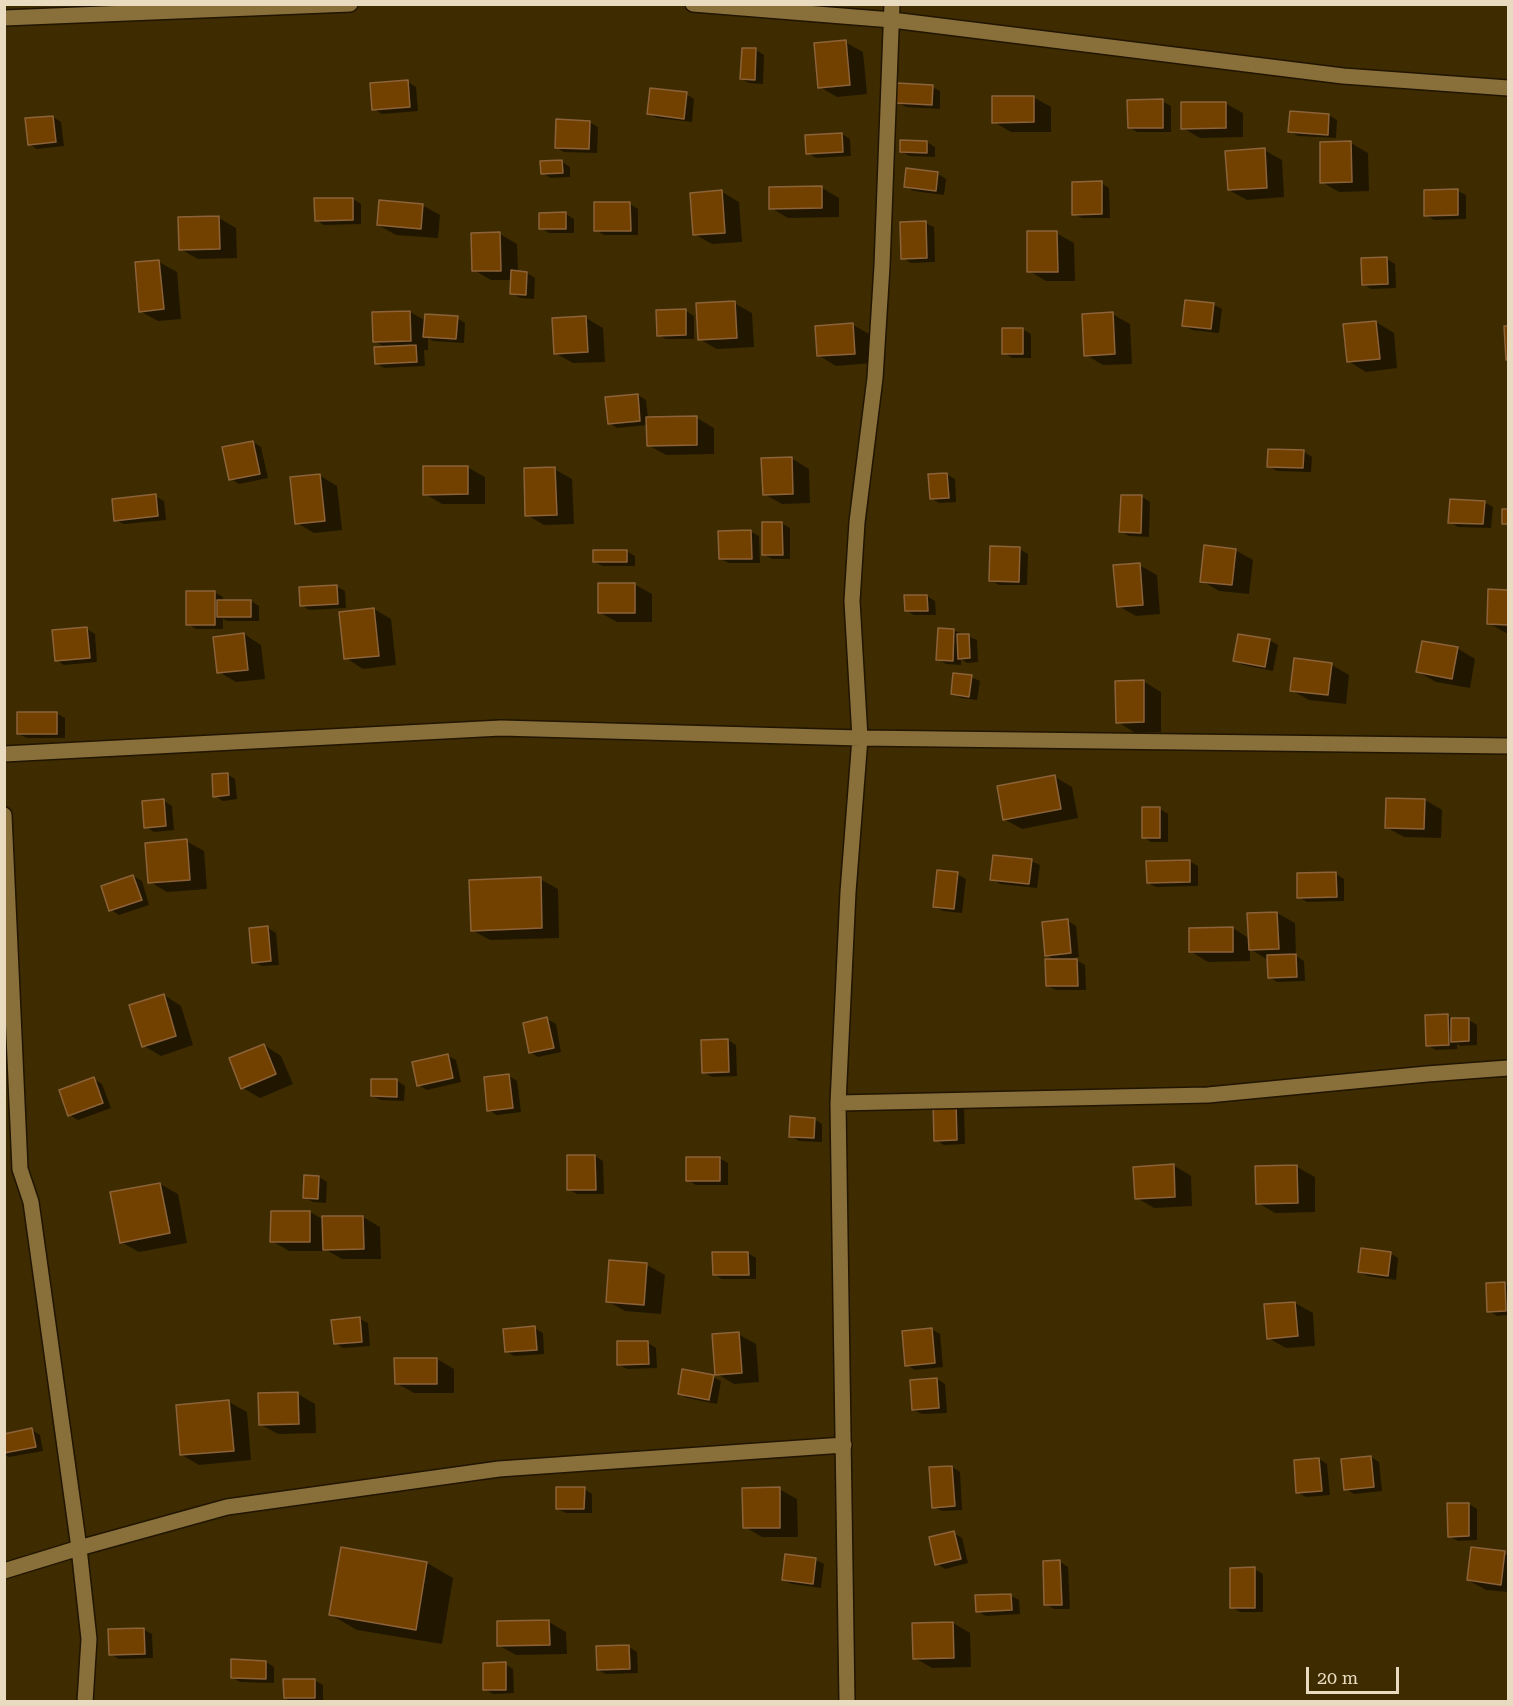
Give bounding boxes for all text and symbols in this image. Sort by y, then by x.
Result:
scale bar [1309,1655,1402,1693]
text: 20 m [1317,1667,1358,1688]

